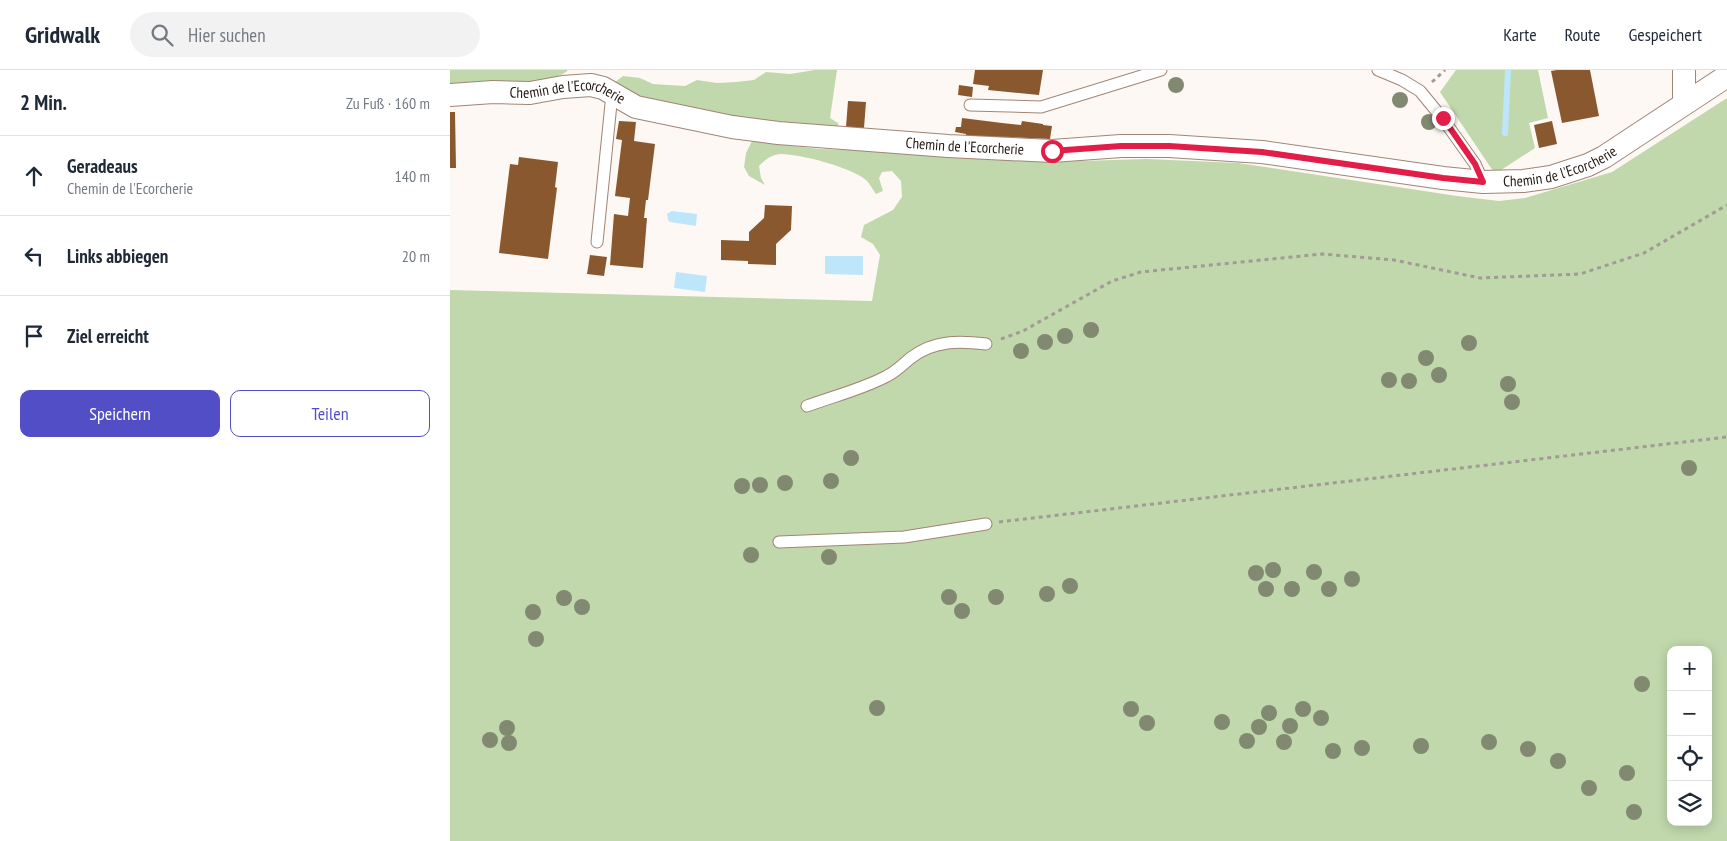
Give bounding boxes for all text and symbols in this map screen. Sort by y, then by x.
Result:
search box [130,12,480,57]
text: Gridwalk [25,19,100,50]
icon: search [148,21,176,49]
text: Hier suchen [188,23,265,47]
text: Karte [1503,23,1537,46]
text: Route [1565,23,1600,46]
text: Gespeichert [1628,23,1702,46]
street label: Chemin de l'Ecorcherie [509,75,629,108]
text: 2 Min. [20,89,67,116]
text: Zu Fuß · 160 m [346,93,430,113]
route end [1432,107,1455,130]
street label: Chemin de l'Ecorcherie [905,133,1025,159]
route start [1041,140,1064,163]
street label: Chemin de l'Ecorcherie [1503,141,1620,190]
text: Geradeaus [67,154,138,178]
icon: ahead [20,162,48,190]
text: 140 m [395,166,430,186]
text: Chemin de l'Ecorcherie [67,178,193,198]
icon: left [20,242,48,270]
text: Links abbiegen [67,244,168,268]
text: 20 m [402,246,430,266]
icon: arrive [20,322,48,350]
text: Ziel erreicht [67,324,149,348]
button: Speichern [20,390,220,437]
button: Teilen [230,390,430,437]
map controls [1667,646,1712,826]
button: + [1667,646,1712,691]
button: − [1667,691,1712,736]
button: locate [1667,736,1712,781]
button: layers [1667,781,1712,826]

